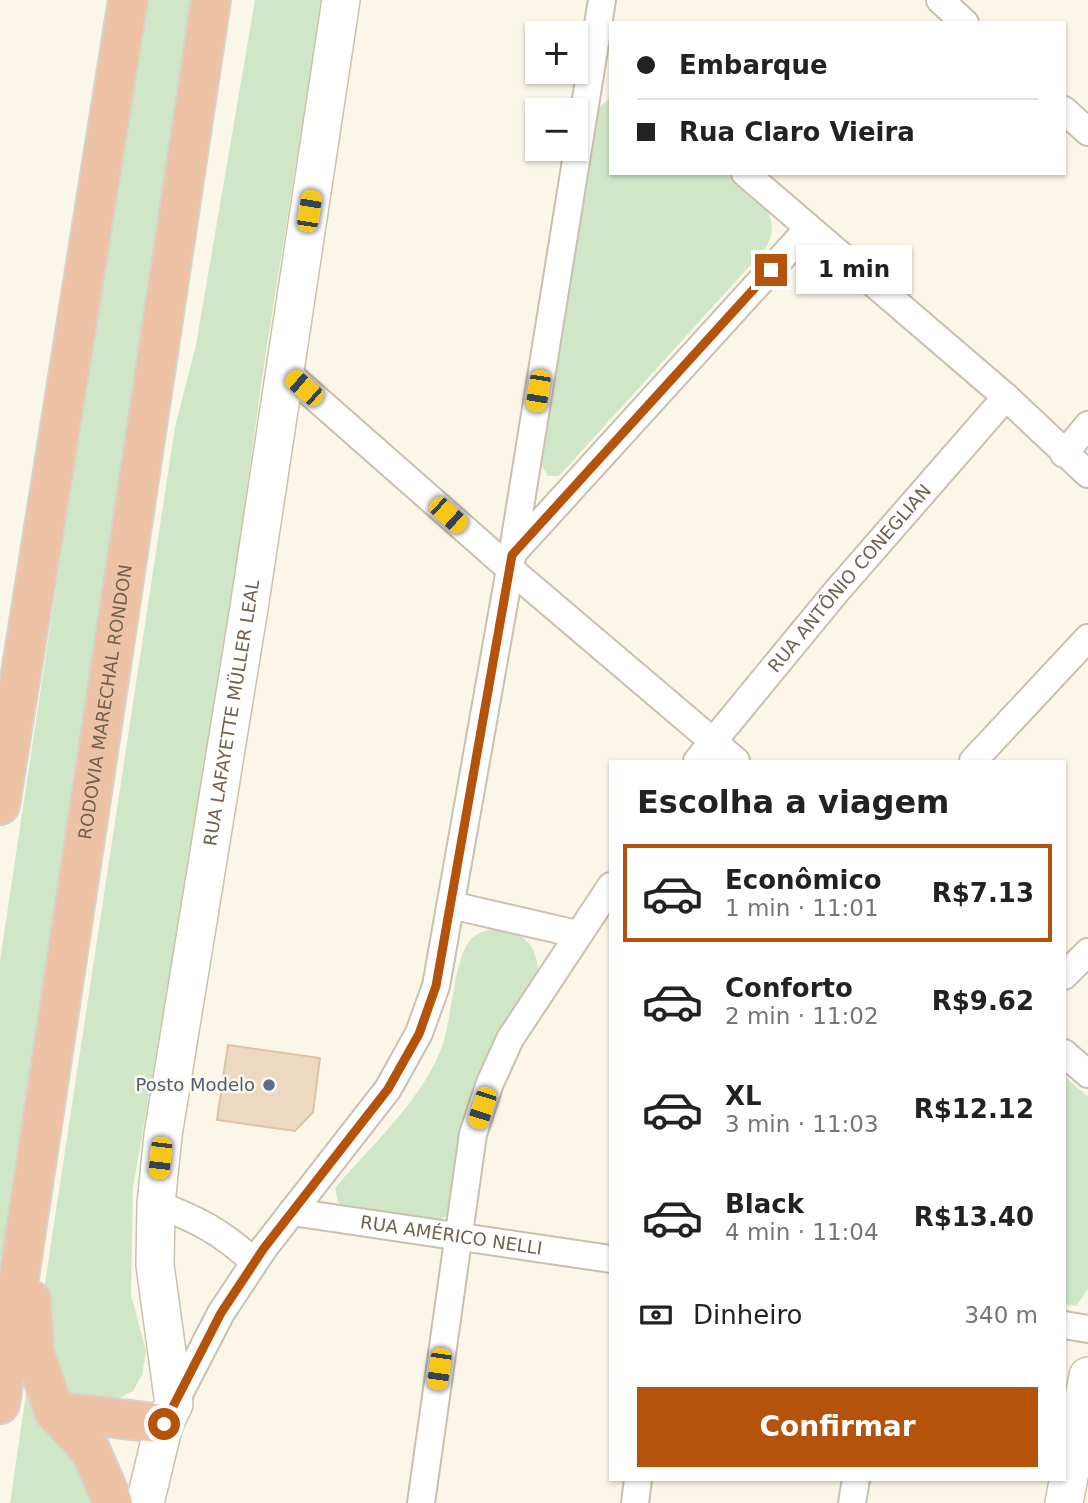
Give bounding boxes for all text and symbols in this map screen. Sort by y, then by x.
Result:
map controls [525,21,588,161]
button: + [525,21,588,84]
text: Embarque [679,50,828,80]
button: − [525,98,588,161]
text: Rua Claro Vieira [679,117,915,147]
car [296,189,323,233]
callout: 1 min [796,246,911,294]
route end [755,254,787,286]
text: 1 min [818,256,890,282]
car [282,366,327,410]
car [525,369,552,413]
street label: RUA ANTÔNIO CONEGLIAN [763,480,935,676]
car [426,493,471,537]
street label: RODOVIA MARECHAL RONDON [74,563,136,841]
street label: RUA LAFAYETTE MÜLLER LEAL [199,578,263,847]
text: Escolha a viagem [637,783,949,821]
icon: car [641,862,704,925]
text: Econômico [725,865,882,895]
text: R$7.13 [932,878,1034,908]
text: 1 min · 11:01 [725,895,879,921]
icon: car [641,970,704,1033]
text: Conforto [725,973,853,1003]
text: R$9.62 [932,986,1034,1016]
text: 2 min · 11:02 [725,1003,879,1029]
place label: Posto Modelo [136,1074,255,1095]
marker: Posto Modelo [261,1077,277,1093]
icon: car [641,1078,704,1141]
text: XL [725,1081,762,1111]
car [466,1085,499,1131]
text: R$12.12 [914,1094,1034,1124]
text: 3 min · 11:03 [725,1111,879,1137]
car [148,1136,173,1180]
icon: car [641,1186,704,1249]
text: Black [725,1189,804,1219]
text: R$13.40 [914,1202,1034,1232]
street label: RUA AMÉRICO NELLI [359,1211,544,1259]
text: 4 min · 11:04 [725,1219,879,1245]
icon: cash [637,1296,675,1334]
text: Dinheiro [693,1300,802,1330]
text: 340 m [964,1302,1038,1328]
car [426,1347,453,1391]
button: Confirmar [637,1387,1038,1467]
route start [148,1408,180,1440]

